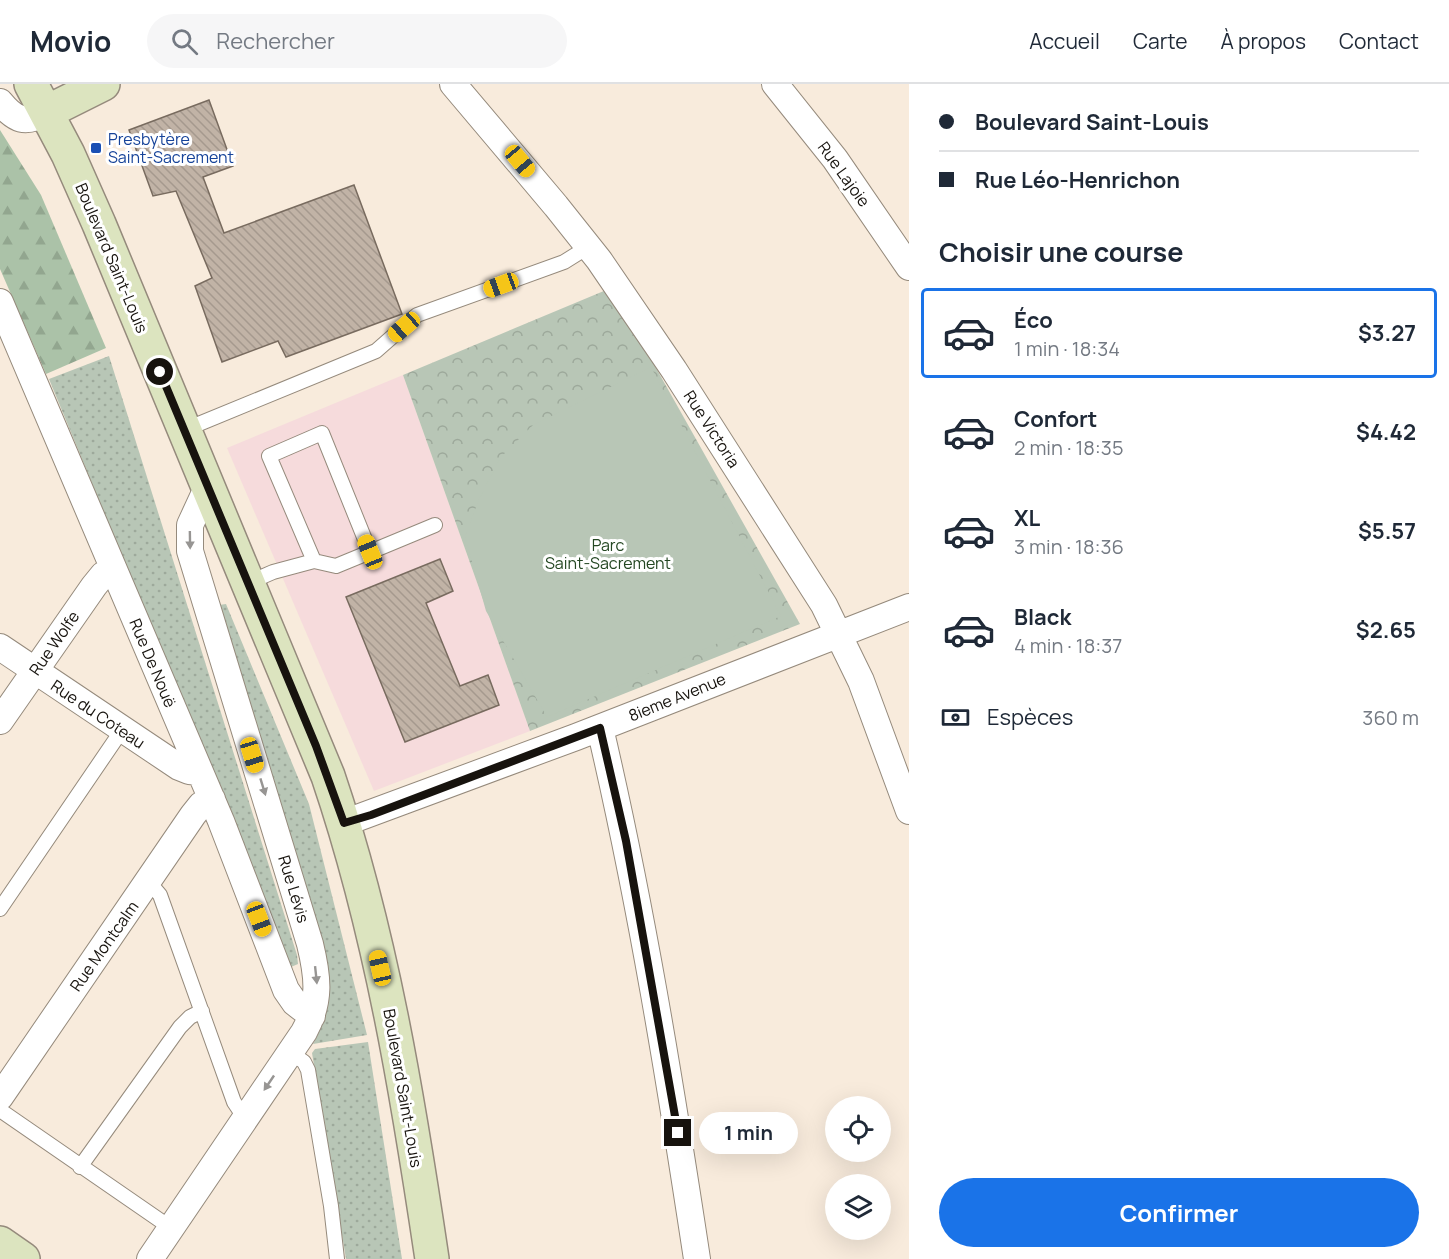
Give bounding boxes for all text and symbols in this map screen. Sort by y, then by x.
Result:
search box [147,14,567,68]
text: Movio [30,22,111,60]
icon: search [168,25,201,58]
text: Rechercher [216,26,335,56]
text: Accueil [1029,27,1100,55]
text: Carte [1133,27,1187,55]
text: À propos [1220,27,1306,55]
text: Contact [1339,27,1419,55]
text: Boulevard Saint-Louis [975,107,1209,137]
place label: Presbytère Saint-Sacrement [108,128,234,168]
street label: Rue Lajoie [813,137,875,211]
marker: Presbytère Saint-Sacrement [89,141,103,155]
car [502,141,538,181]
text: Rue Léo-Henrichon [975,165,1180,195]
street label: Boulevard Saint-Louis [70,180,154,336]
text: Choisir une course [939,233,1183,270]
car [481,270,521,300]
text: Éco [1014,305,1053,335]
icon: car [942,306,996,360]
car [385,308,423,346]
text: $3.27 [1358,318,1416,348]
text: 1 min · 18:34 [1014,335,1120,362]
route start [146,358,173,385]
street label: Rue Victoria [679,386,745,472]
text: Confort [1014,404,1097,434]
icon: car [942,405,996,459]
text: $4.42 [1356,417,1416,447]
text: 2 min · 18:35 [1014,434,1123,461]
text: XL [1014,503,1040,533]
icon: car [942,504,996,558]
text: $5.57 [1358,516,1416,546]
one-way arrow [185,531,194,550]
car [355,532,385,572]
text: 3 min · 18:36 [1014,533,1124,560]
park label: Parc Saint-Sacrement [545,534,671,574]
text: Black [1014,602,1071,632]
icon: car [942,603,996,657]
street label: Rue Wolfe [24,606,84,680]
street label: Rue De Nouë [124,615,182,711]
text: $2.65 [1356,615,1416,645]
text: 4 min · 18:37 [1014,632,1122,659]
street label: 8ieme Avenue [625,668,729,726]
street label: Rue du Coteau [47,674,149,754]
icon: cash [939,701,972,734]
text: Espèces [987,702,1073,732]
text: 360 m [1362,704,1419,731]
car [238,735,266,775]
one-way arrow [258,778,268,796]
street label: Rue Lévis [273,853,315,925]
street label: Rue Montcalm [65,896,143,996]
car [244,899,274,939]
car [367,948,393,988]
one-way arrow [311,965,321,984]
street label: Boulevard Saint-Louis [378,1007,428,1169]
one-way arrow [263,1074,275,1090]
map controls [825,1096,891,1240]
button: locate [825,1096,891,1162]
callout: 1 min [699,1112,798,1154]
route end [664,1119,691,1146]
text: 1 min [724,1119,773,1146]
button: layers [825,1174,891,1240]
button: Confirmer [939,1178,1419,1247]

